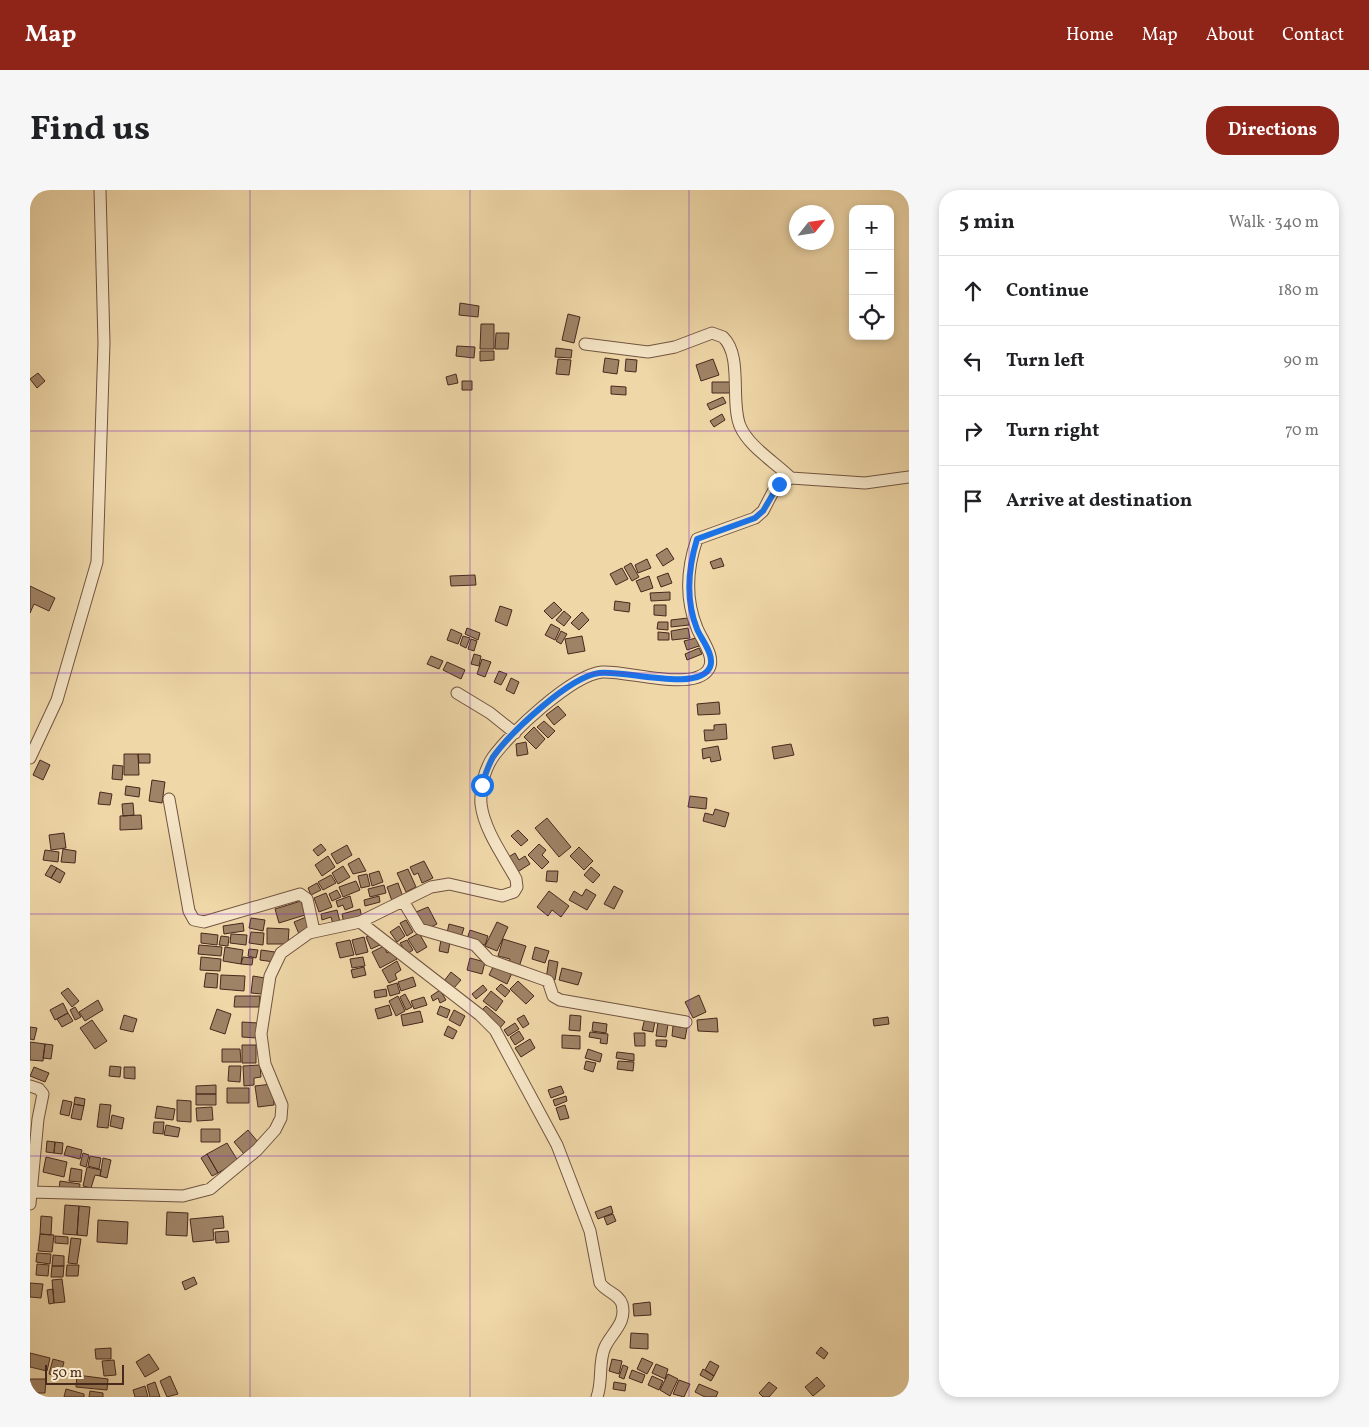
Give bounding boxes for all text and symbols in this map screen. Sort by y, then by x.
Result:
text: Map [25,18,76,52]
text: Home [1066,23,1114,48]
text: Map [1142,23,1178,48]
text: About [1206,23,1254,48]
text: Contact [1282,23,1344,48]
text: Find us [30,106,150,154]
button: Directions [1206,106,1339,155]
north arrow [789,205,834,250]
map controls [849,205,894,340]
button: + [849,205,894,250]
text: 5 min [959,208,1015,237]
text: Walk · 340 m [1229,212,1319,234]
button: − [849,250,894,295]
icon: ahead [959,277,987,305]
text: Continue [1006,278,1089,304]
text: 180 m [1278,280,1319,302]
button: locate [849,295,894,340]
icon: left [959,347,987,375]
text: Turn left [1006,348,1085,374]
text: 90 m [1283,350,1319,372]
icon: right [959,417,987,445]
text: Turn right [1006,418,1099,444]
text: 70 m [1285,420,1319,442]
route end [768,473,791,496]
icon: arrive [959,487,987,515]
text: Arrive at destination [1006,488,1192,514]
route start [471,774,494,797]
scale bar [45,1362,124,1385]
text: 50 m [52,1364,82,1383]

